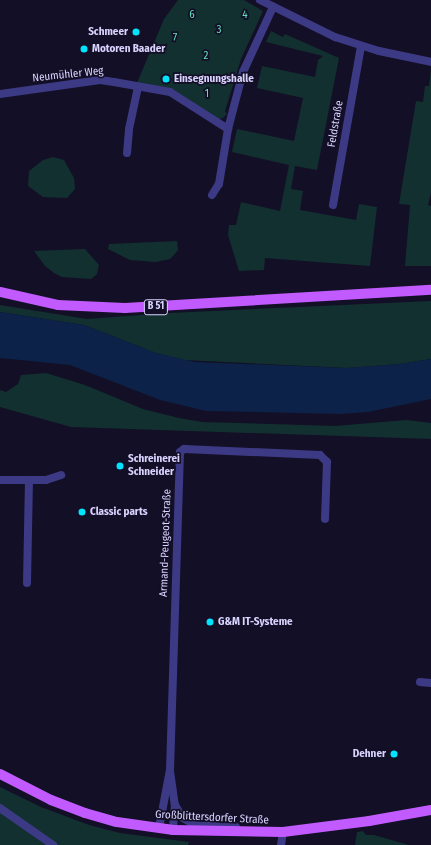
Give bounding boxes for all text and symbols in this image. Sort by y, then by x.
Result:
park label: 6 [189,8,195,22]
park label: 4 [242,8,248,22]
park label: 3 [217,23,221,37]
place label: Schmeer [88,25,128,39]
marker: Schmeer [131,27,141,37]
park label: 7 [173,31,177,45]
place label: Motoren Baader [92,42,165,56]
marker: Motoren Baader [79,44,89,54]
park label: 2 [204,49,208,63]
street label: Neumühler Weg [32,65,104,85]
place label: Einsegnungshalle [174,72,254,86]
marker: Einsegnungshalle [161,74,171,84]
park label: 1 [205,87,209,101]
street label: Feldstraße [325,100,347,148]
road number: B 51 [143,299,169,315]
place label: Schreinerei Schneider [128,453,180,479]
marker: Schreinerei Schneider [115,461,125,471]
street label: Armand-Peugeot-Straße [158,489,174,597]
place label: Classic parts [90,505,148,519]
marker: Classic parts [77,507,87,517]
place label: G&M IT-Systeme [218,615,293,629]
marker: G&M IT-Systeme [205,617,215,627]
place label: Dehner [353,747,386,761]
marker: Dehner [389,749,399,759]
street label: Großblittersdorfer Straße [155,808,269,828]

